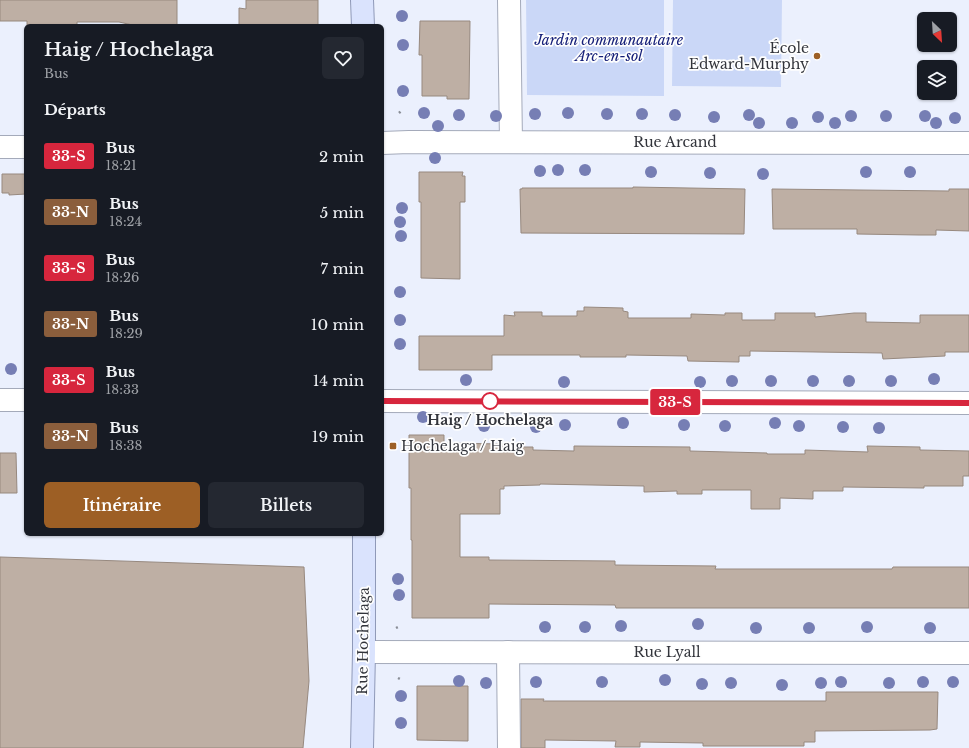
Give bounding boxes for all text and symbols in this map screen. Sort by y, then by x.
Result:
north arrow [917,12,957,52]
map controls [917,12,957,100]
park label: Jardin communautaire Arc-en-sol [534,31,684,65]
button: heart [322,37,364,79]
text: Haig / Hochelaga [44,38,214,61]
place label: École Edward-Murphy [689,39,809,73]
marker: École Edward-Murphy [812,51,822,61]
button: layers [917,60,957,100]
text: Bus [44,65,69,82]
text: Départs [44,100,106,119]
street label: Rue Arcand [633,133,717,151]
text: Bus [106,138,135,157]
text: 33-S [52,147,86,165]
text: 2 min [319,147,364,166]
text: 18:21 [106,157,137,174]
text: Bus [109,194,139,213]
text: 33-N [52,203,89,221]
text: 5 min [320,203,364,222]
text: 18:24 [109,213,142,230]
text: Bus [106,250,135,269]
text: 33-S [52,259,86,277]
text: 7 min [321,259,364,278]
text: 18:26 [106,269,139,286]
text: Bus [109,306,139,325]
text: 33-N [52,315,89,333]
text: 10 min [311,315,364,334]
text: 18:29 [109,325,143,342]
text: Bus [106,362,135,381]
text: 33-S [52,371,86,389]
text: 14 min [313,371,364,390]
text: 18:33 [106,381,139,398]
line badge: 33-S [647,389,703,415]
marker: Haig / Hochelaga [481,392,499,410]
text: 33-S [658,393,692,411]
place label: Haig / Hochelaga [427,411,553,429]
text: Bus [109,418,139,437]
text: 33-N [52,427,89,445]
text: 19 min [312,427,364,446]
text: 18:38 [109,437,142,454]
place label: Hochelaga / Haig [401,437,525,455]
marker: Hochelaga / Haig [388,441,398,451]
button: Itinéraire [44,482,200,528]
button: Billets [208,482,364,528]
street label: Rue Hochelaga [353,587,373,695]
street label: Rue Lyall [633,643,701,661]

